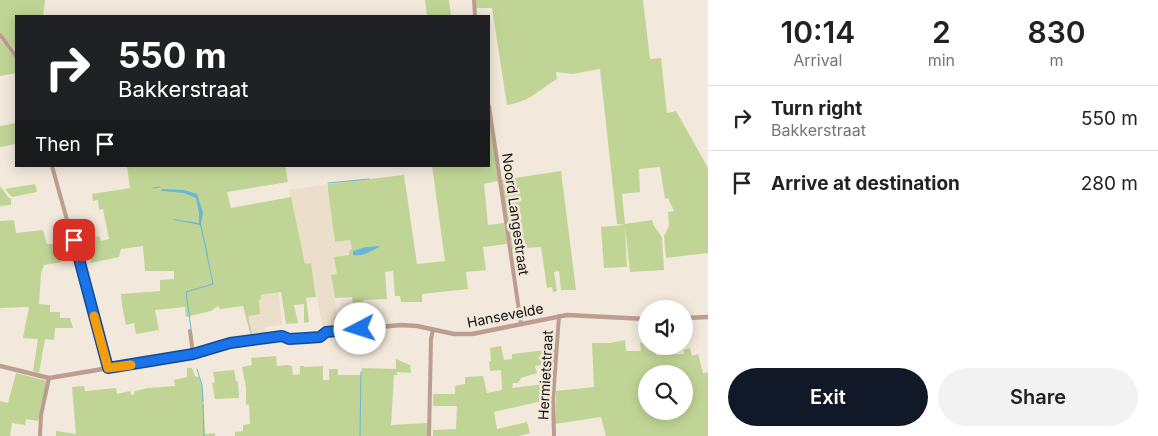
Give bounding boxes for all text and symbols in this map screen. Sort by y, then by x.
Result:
text: 10:14 [780,14,855,50]
text: 2 [932,14,951,50]
text: 830 [1027,14,1086,50]
text: 550 m [118,34,227,76]
icon: right [35,35,100,100]
text: Arrival [793,50,842,70]
text: min [928,50,955,70]
text: m [1049,50,1063,70]
text: Bakkerstraat [118,76,249,102]
text: Turn right [771,97,862,120]
icon: right [728,104,756,132]
text: 550 m [1081,107,1138,130]
text: Bakkerstraat [771,120,866,140]
icon: arrive [91,130,119,158]
text: Then [35,133,81,156]
street label: Noord Langestraat [499,152,533,277]
icon: arrive [728,169,756,197]
text: Arrive at destination [771,172,960,195]
text: 280 m [1081,172,1138,195]
pin [53,219,95,261]
icon: arrive [60,226,88,254]
street label: Hansevelde [465,299,545,331]
map controls [638,300,693,420]
button: sound [638,300,693,355]
position arrow [333,302,385,354]
street label: Hermietstraat [534,329,556,420]
button: search [638,365,693,420]
button: Exit [728,368,928,426]
button: Share [938,368,1138,426]

